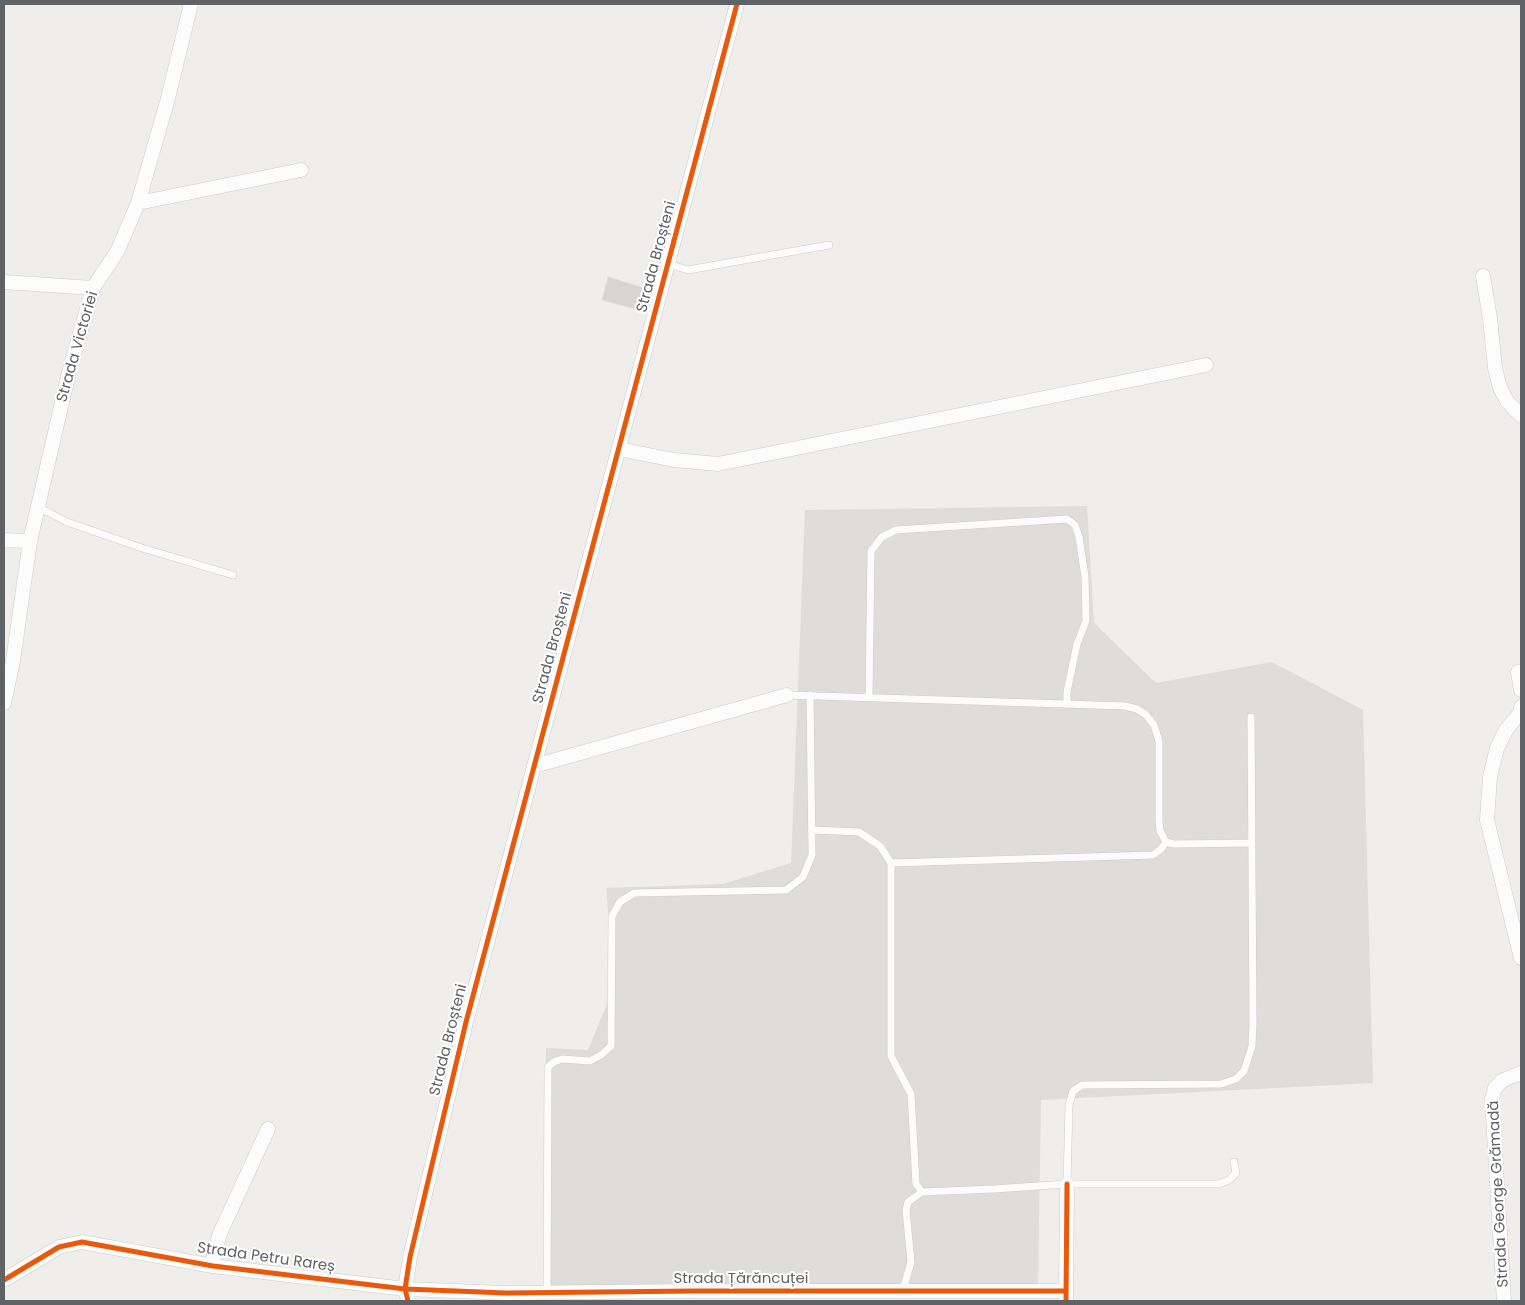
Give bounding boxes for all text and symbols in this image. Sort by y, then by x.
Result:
street label: Strada Broșteni [633,199,681,315]
street label: Strada Victoriei [54,289,102,405]
street label: Strada Broșteni [529,590,577,706]
street label: Strada Broșteni [426,982,472,1098]
street label: Strada George Grămadă [1485,1100,1513,1288]
street label: Strada Petru Rareș [196,1239,336,1277]
street label: Strada Țărăncuței [673,1270,809,1288]

